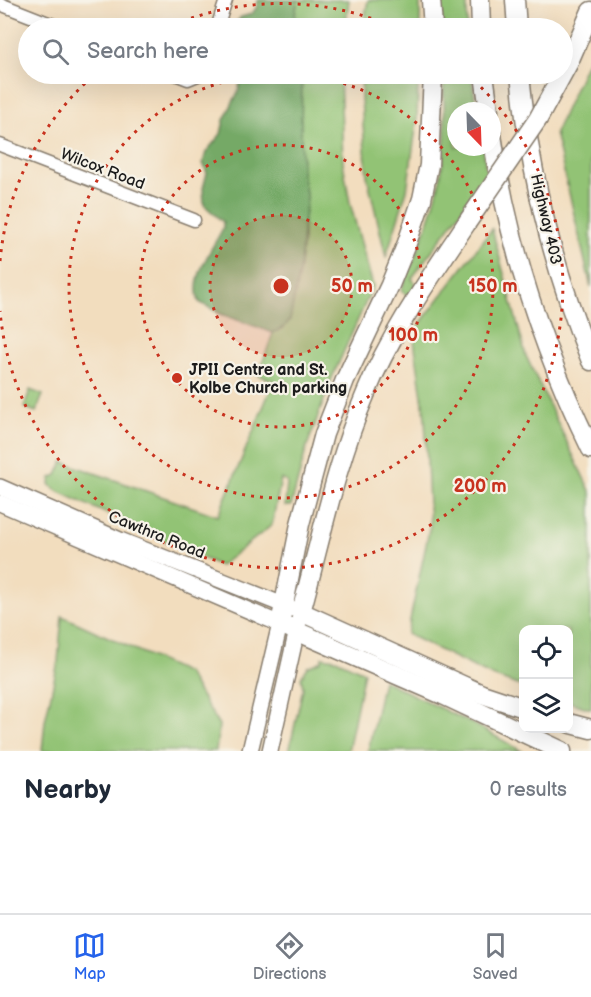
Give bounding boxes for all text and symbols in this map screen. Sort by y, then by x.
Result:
search box [18,18,573,84]
icon: search [39,35,72,68]
text: Search here [87,38,209,65]
north arrow [447,102,501,156]
street label: Wilcox Road [58,145,147,194]
street label: Highway 403 [526,172,565,267]
centre of rings [271,276,291,296]
text: 50 m [331,276,373,297]
text: 150 m [468,276,518,297]
text: 100 m [388,325,438,346]
place label: JPII Centre and St. Kolbe Church parking [189,361,347,398]
marker: JPII Centre and St. Kolbe Church parking [170,371,184,385]
text: 200 m [453,476,507,497]
street label: Cawthra Road [105,507,208,563]
map controls [519,625,573,733]
button: locate [519,625,573,679]
button: layers [519,679,573,733]
text: Nearby [24,775,111,806]
text: 0 results [490,778,567,802]
tab: Map [73,929,106,984]
tab: Directions [253,929,326,984]
tab: Saved [473,929,518,984]

